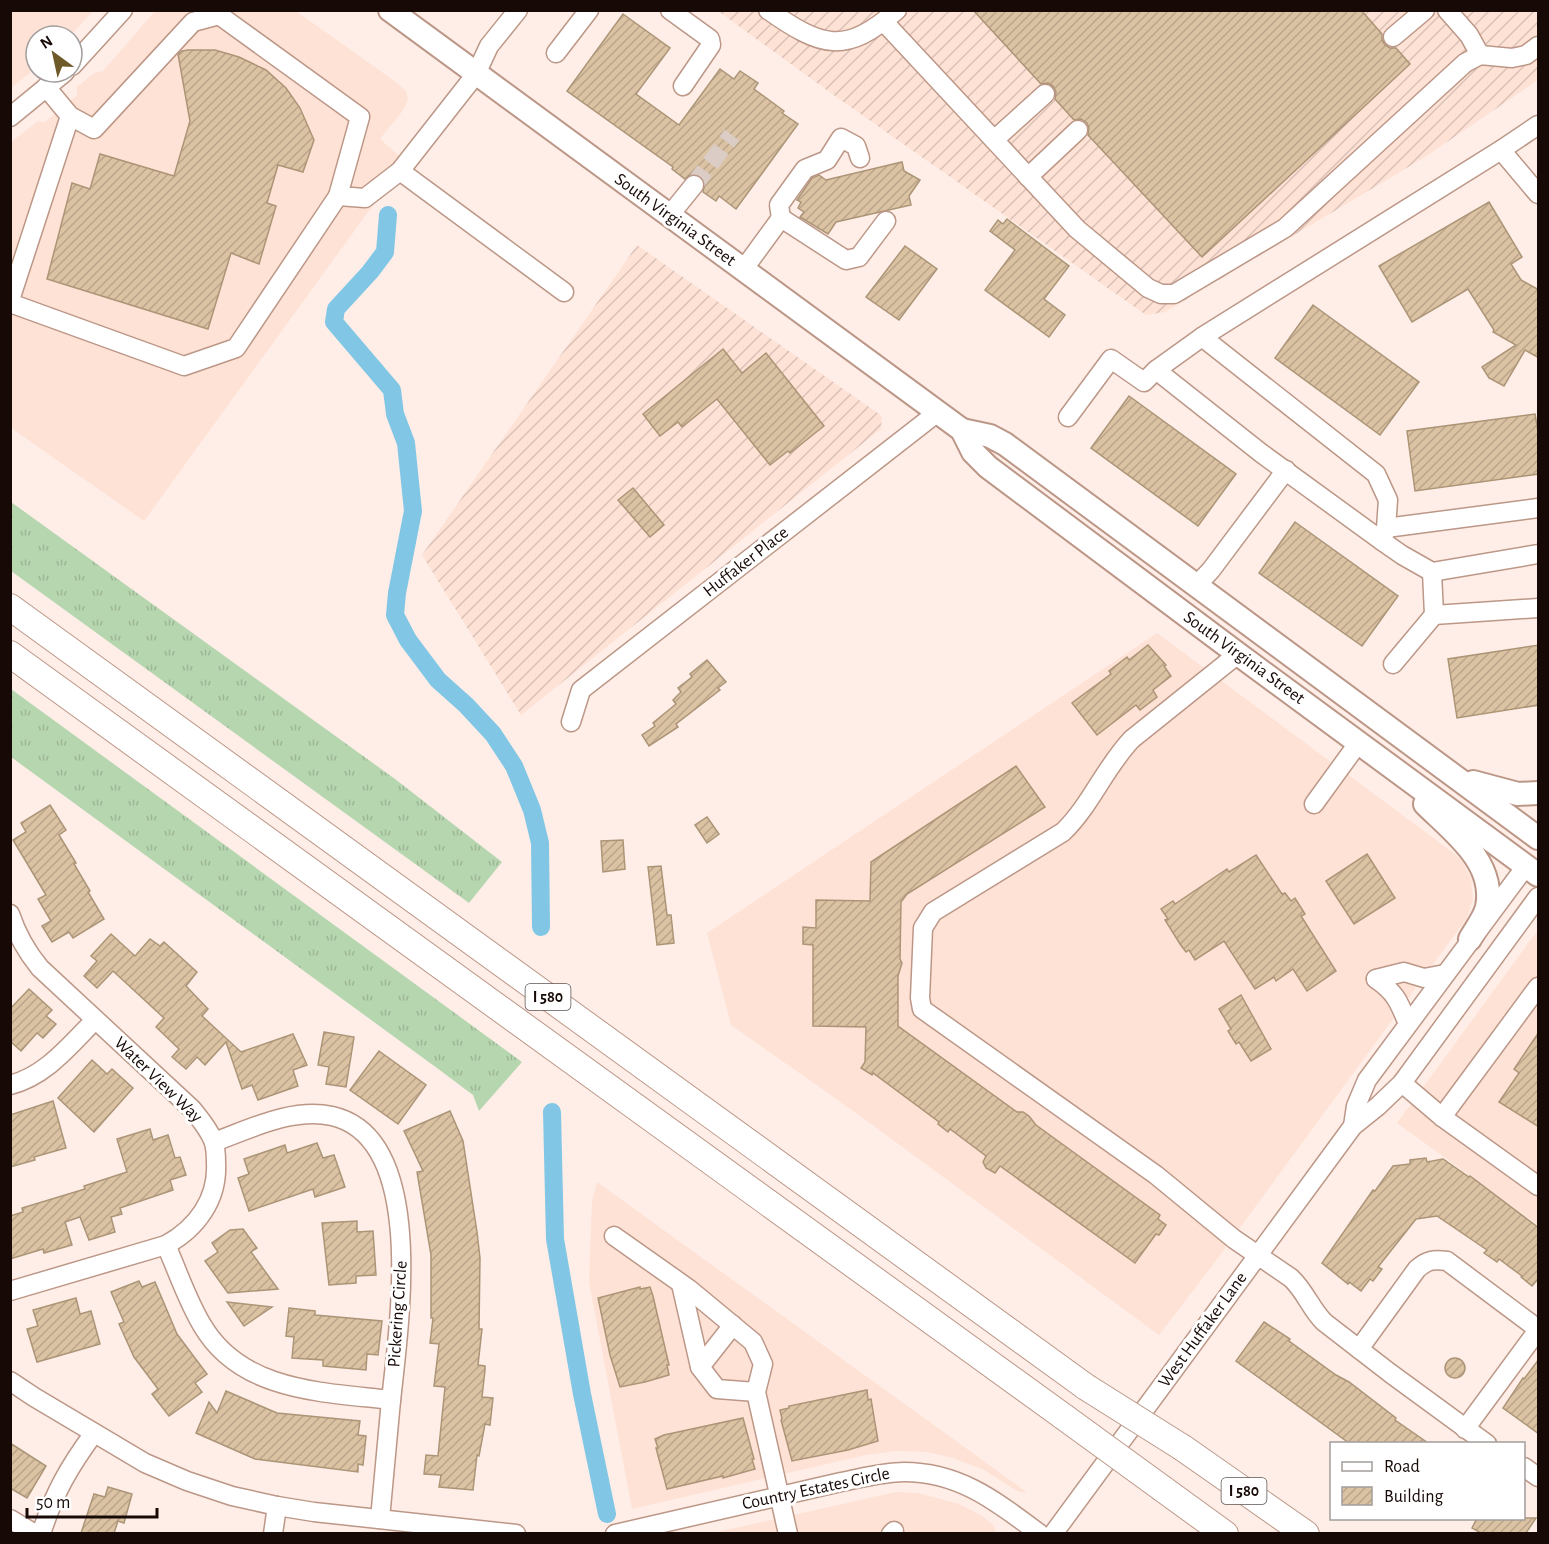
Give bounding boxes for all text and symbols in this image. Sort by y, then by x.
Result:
north arrow [24,24,84,84]
text: N [37,33,55,52]
street label: South Virginia Street [611,170,739,270]
street label: Huffaker Place [700,523,792,601]
street label: South Virginia Street [1180,608,1308,708]
road number: I 580 [526,984,570,1010]
street label: Water View Way [110,1034,206,1127]
street label: Pickering Circle [385,1260,411,1368]
street label: West Huffaker Lane [1155,1269,1251,1391]
legend [1330,1442,1525,1520]
text: Road [1384,1458,1420,1476]
street label: Country Estates Circle [740,1465,892,1513]
road number: I 580 [1222,1478,1266,1504]
scale bar [27,1481,158,1519]
text: Building [1384,1488,1444,1506]
text: 50 m [36,1494,70,1512]

